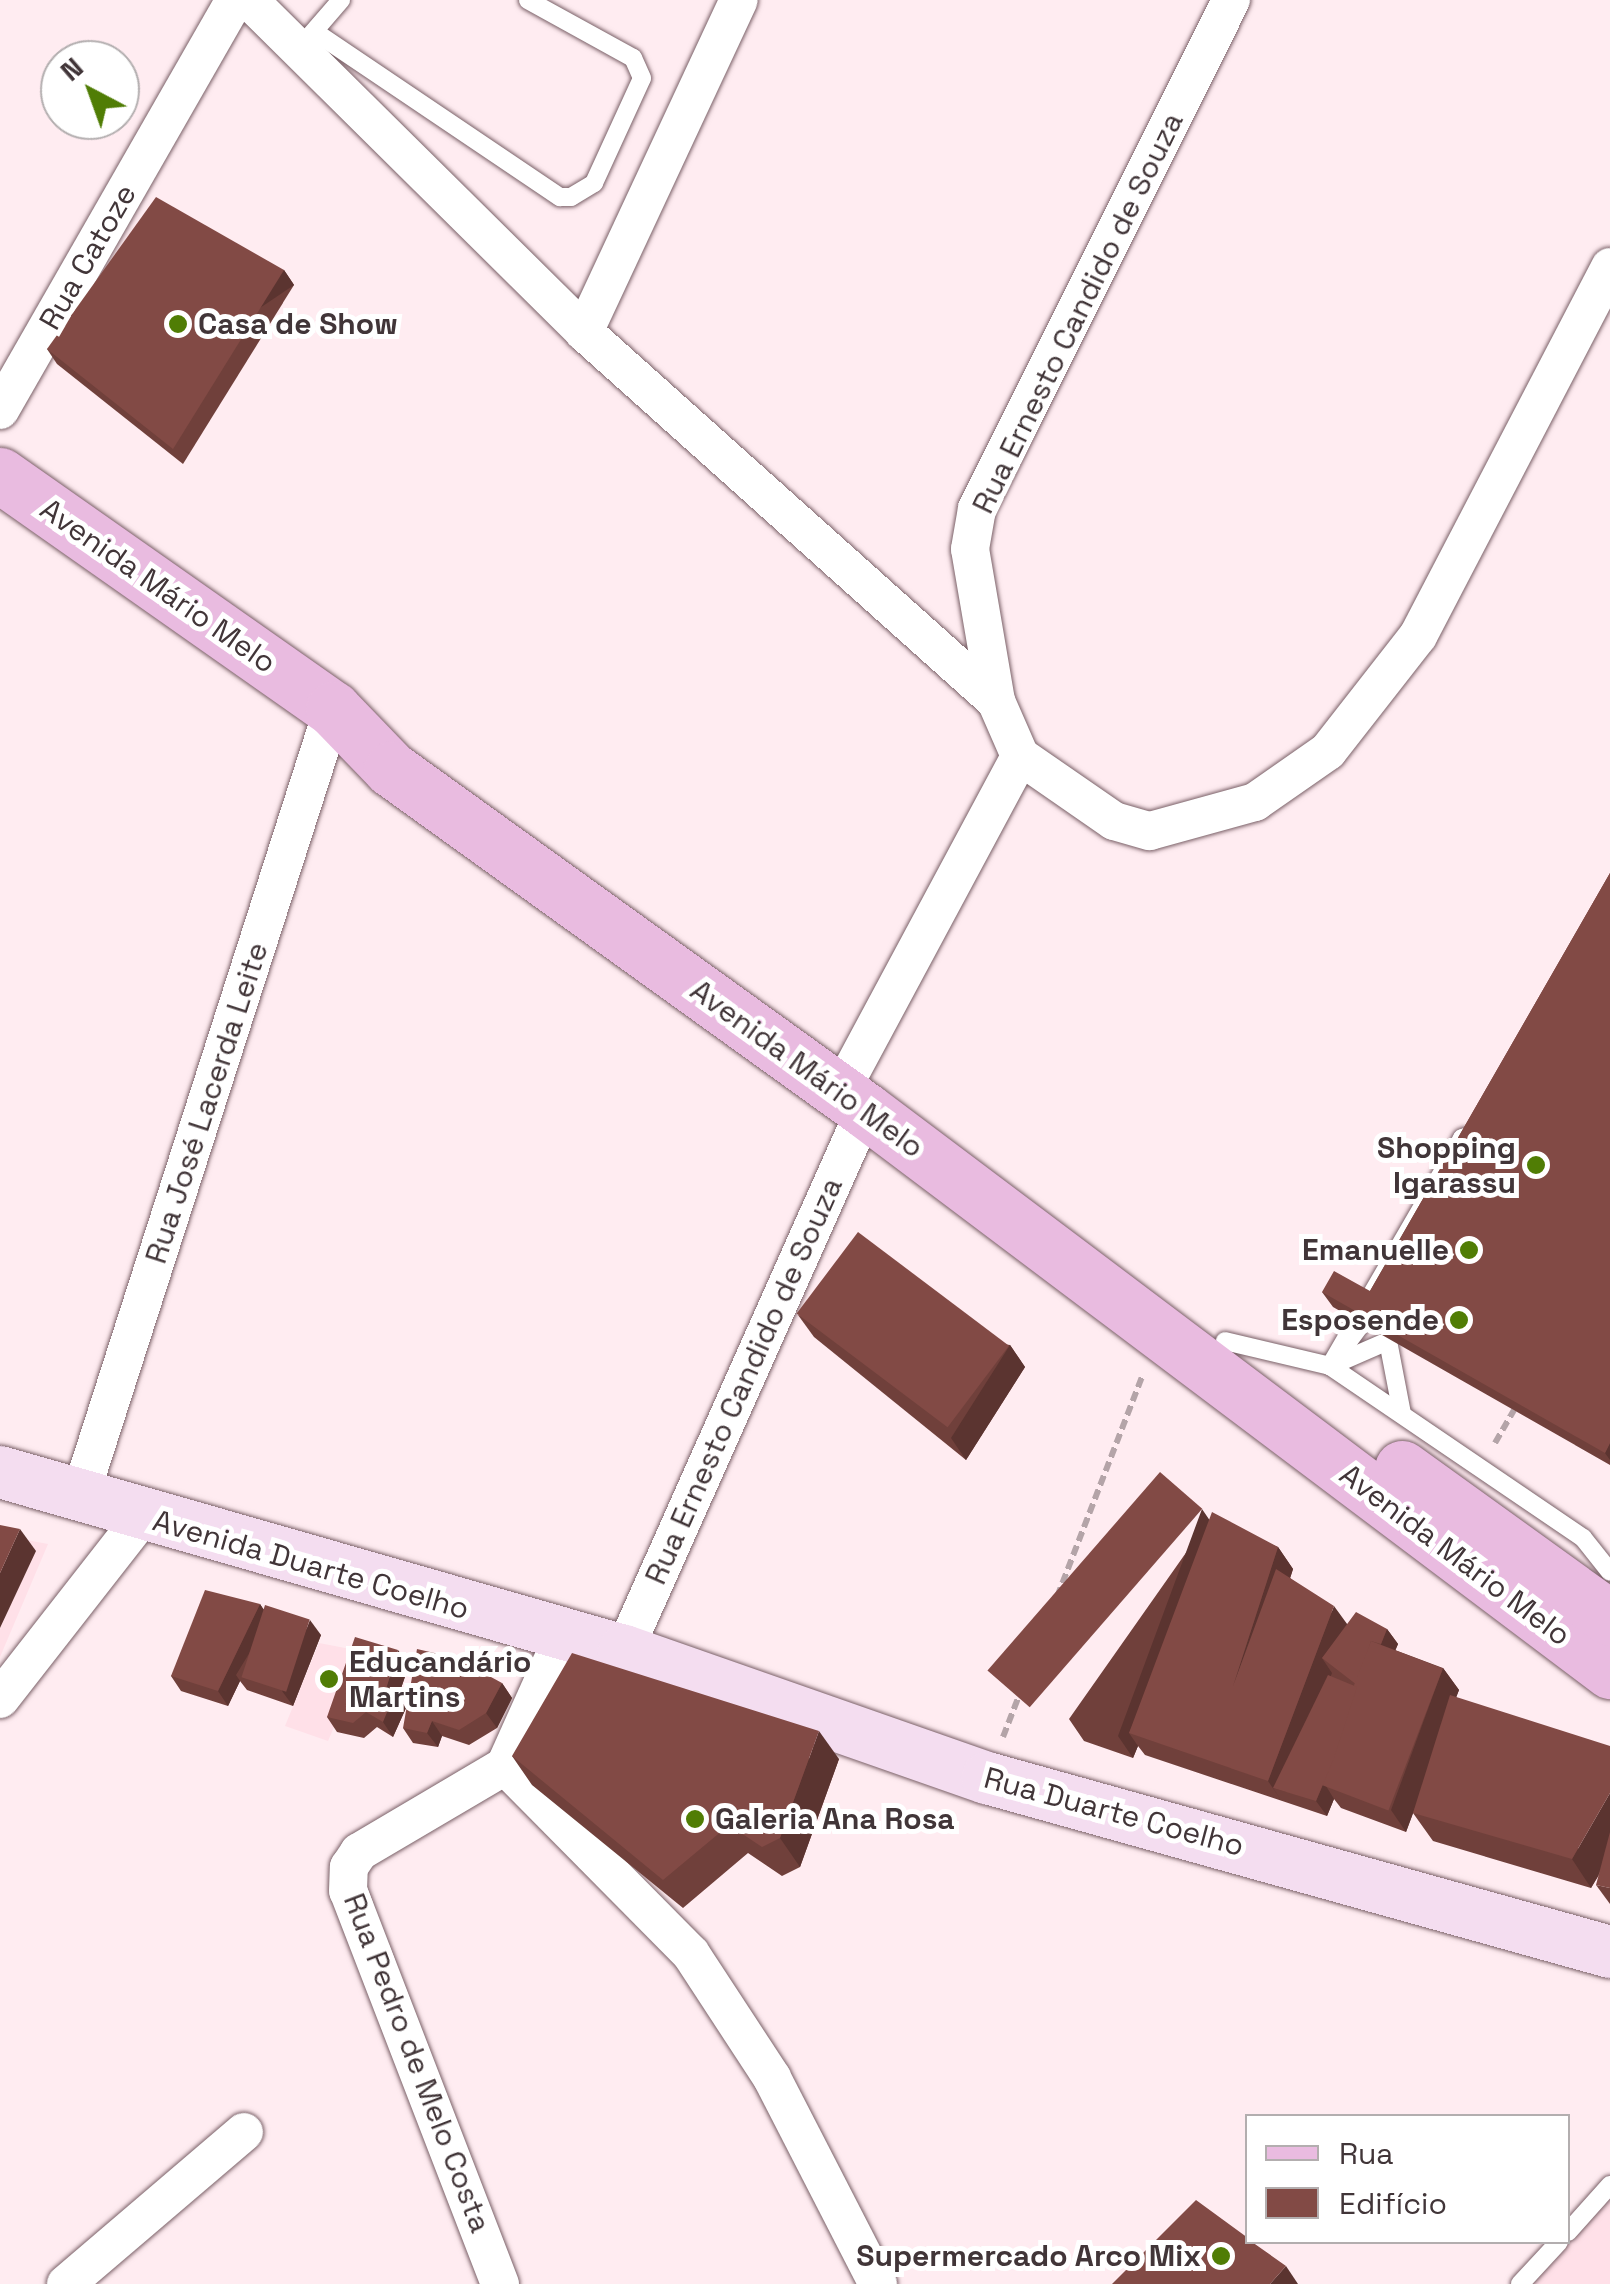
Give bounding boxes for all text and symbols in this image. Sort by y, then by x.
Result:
north arrow [40,40,140,140]
text: N [53,49,91,89]
street label: Rua Ernesto Candido de Souza [965,107,1191,519]
street label: Rua Catoze [32,178,144,336]
place label: Casa de Show [198,306,398,342]
marker: Casa de Show [167,313,189,335]
street label: Avenida Mário Melo [33,491,283,681]
street label: Rua José Lacerda Leite [138,938,276,1268]
street label: Avenida Mário Melo [683,972,931,1166]
place label: Shopping Igarassu [1377,1130,1516,1200]
marker: Shopping Igarassu [1525,1154,1547,1176]
street label: Rua Ernesto Candido de Souza [638,1172,850,1590]
place label: Emanuelle [1302,1232,1449,1268]
marker: Emanuelle [1458,1239,1480,1261]
place label: Esposende [1281,1302,1439,1338]
marker: Esposende [1448,1309,1470,1331]
street label: Avenida Mário Melo [1333,1457,1577,1653]
street label: Avenida Duarte Coelho [149,1503,473,1627]
place label: Educandário Martins [349,1644,531,1714]
marker: Educandário Martins [318,1668,340,1690]
street label: Rua Duarte Coelho [980,1760,1248,1864]
place label: Galeria Ana Rosa [715,1801,955,1837]
marker: Galeria Ana Rosa [684,1808,706,1830]
street label: Rua Pedro de Melo Costa [336,1888,498,2238]
legend [1245,2114,1570,2244]
text: Rua [1339,2134,1394,2173]
text: Edifício [1339,2184,1447,2223]
place label: Supermercado Arco Mix [856,2238,1201,2274]
marker: Supermercado Arco Mix [1210,2245,1232,2267]

